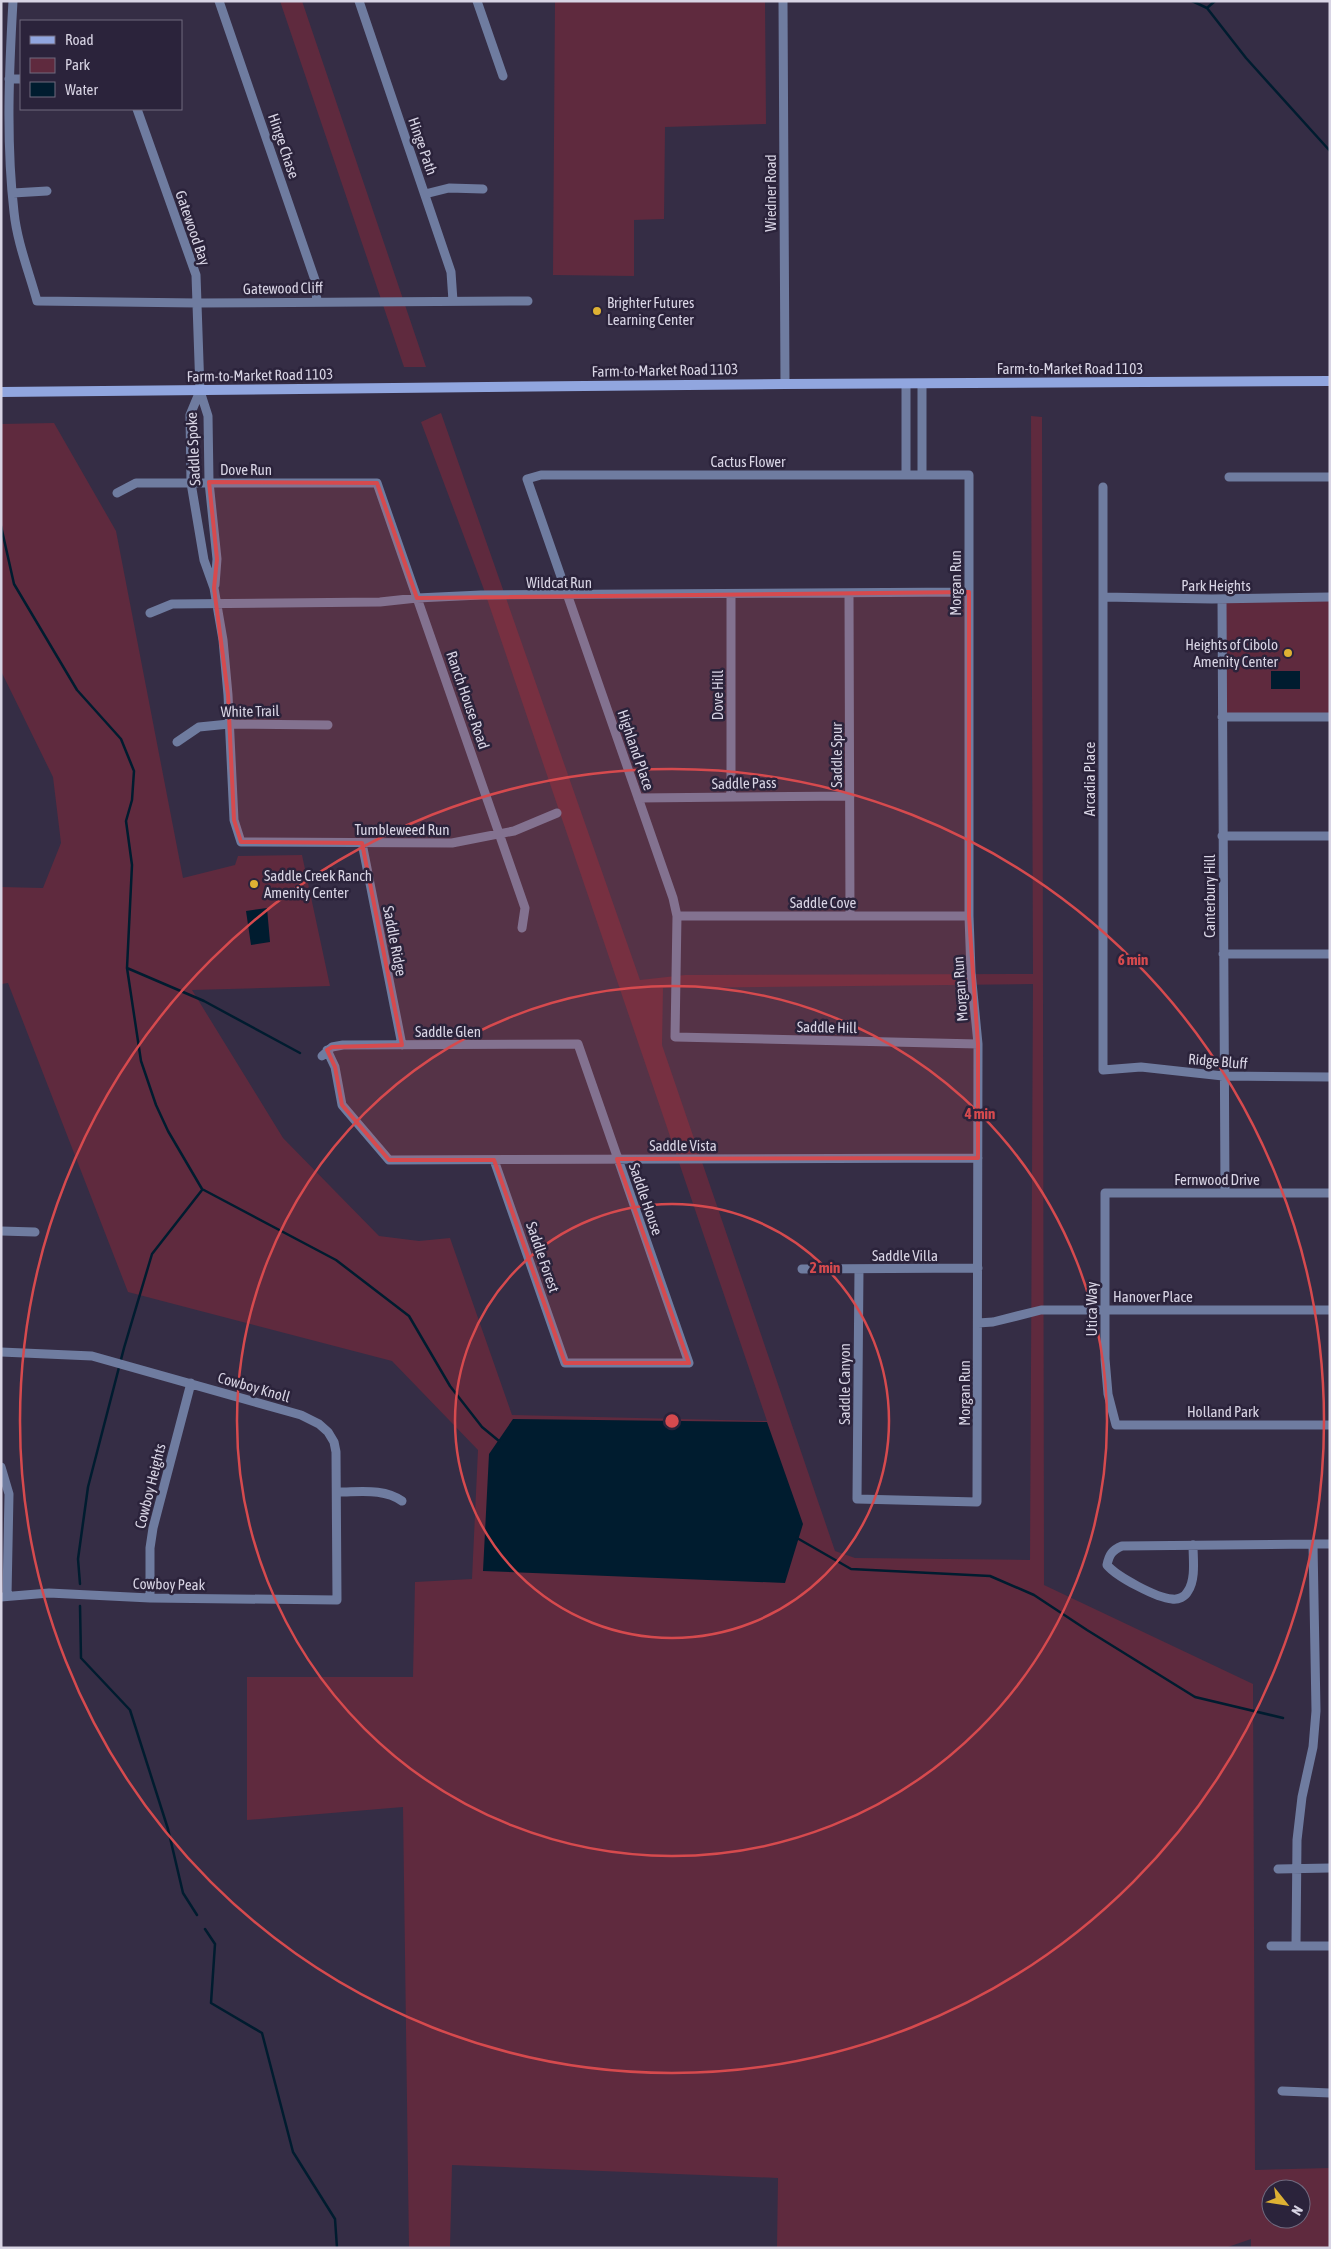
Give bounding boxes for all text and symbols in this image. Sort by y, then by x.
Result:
legend [20,20,182,110]
text: Road [65,31,94,48]
text: Park [65,56,90,73]
text: Water [65,81,98,98]
street label: Hinge Chase [265,111,303,181]
street label: Hinge Path [405,115,441,177]
street label: Wiedner Road [762,154,779,232]
street label: Gatewood Bay [172,188,214,268]
street label: Gatewood Cliff [243,279,323,297]
place label: Brighter Futures Learning Center [607,294,694,328]
marker: Brighter Futures Learning Center [591,305,603,317]
street label: Farm-to-Market Road 1103 [592,360,738,380]
street label: Farm-to-Market Road 1103 [997,360,1143,377]
street label: Farm-to-Market Road 1103 [187,365,333,385]
street label: Saddle Spoke [183,412,203,486]
street label: Cactus Flower [710,453,786,470]
street label: Dove Run [220,461,272,478]
street label: Morgan Run [947,550,964,616]
street label: Wildcat Run [526,574,592,591]
street label: Park Heights [1181,577,1251,594]
place label: Heights of Cibolo Amenity Center [1185,636,1279,670]
marker: Heights of Cibolo Amenity Center [1282,647,1294,659]
street label: Ranch House Road [443,649,493,751]
street label: Dove Hill [709,670,726,720]
street label: White Trail [220,702,280,720]
street label: Highland Place [614,708,658,793]
street label: Saddle Spur [828,722,845,788]
street label: Arcadia Place [1081,742,1098,816]
street label: Saddle Pass [711,774,777,792]
street label: Tumbleweed Run [355,821,449,838]
street label: Canterbury Hill [1201,854,1218,938]
place label: Saddle Creek Ranch Amenity Center [264,867,372,901]
marker: Saddle Creek Ranch Amenity Center [248,878,260,890]
street label: Saddle Cove [790,894,857,911]
street label: Saddle Ridge [380,904,410,978]
text: 6 min [1118,951,1148,968]
street label: Morgan Run [949,956,971,1022]
street label: Saddle Hill [797,1018,857,1036]
street label: Saddle Glen [415,1023,481,1040]
street label: Ridge Bluff [1188,1050,1248,1072]
text: 4 min [964,1105,995,1122]
street label: Saddle Vista [649,1137,717,1154]
street label: Saddle House [626,1161,666,1238]
street label: Fernwood Drive [1174,1171,1260,1188]
street label: Saddle Forest [523,1219,563,1295]
street label: Saddle Villa [872,1247,938,1264]
text: 2 min [810,1259,840,1276]
street label: Utica Way [1083,1282,1100,1336]
street label: Hanover Place [1113,1288,1193,1305]
street label: Saddle Canyon [836,1343,853,1425]
street label: Morgan Run [956,1360,973,1426]
street label: Cowboy Knoll [216,1369,292,1405]
street label: Holland Park [1187,1403,1259,1420]
centre of rings [663,1412,681,1430]
street label: Cowboy Heights [131,1442,169,1530]
street label: Cowboy Peak [133,1575,206,1593]
north arrow [1261,2179,1311,2229]
text: N [1288,2203,1306,2218]

